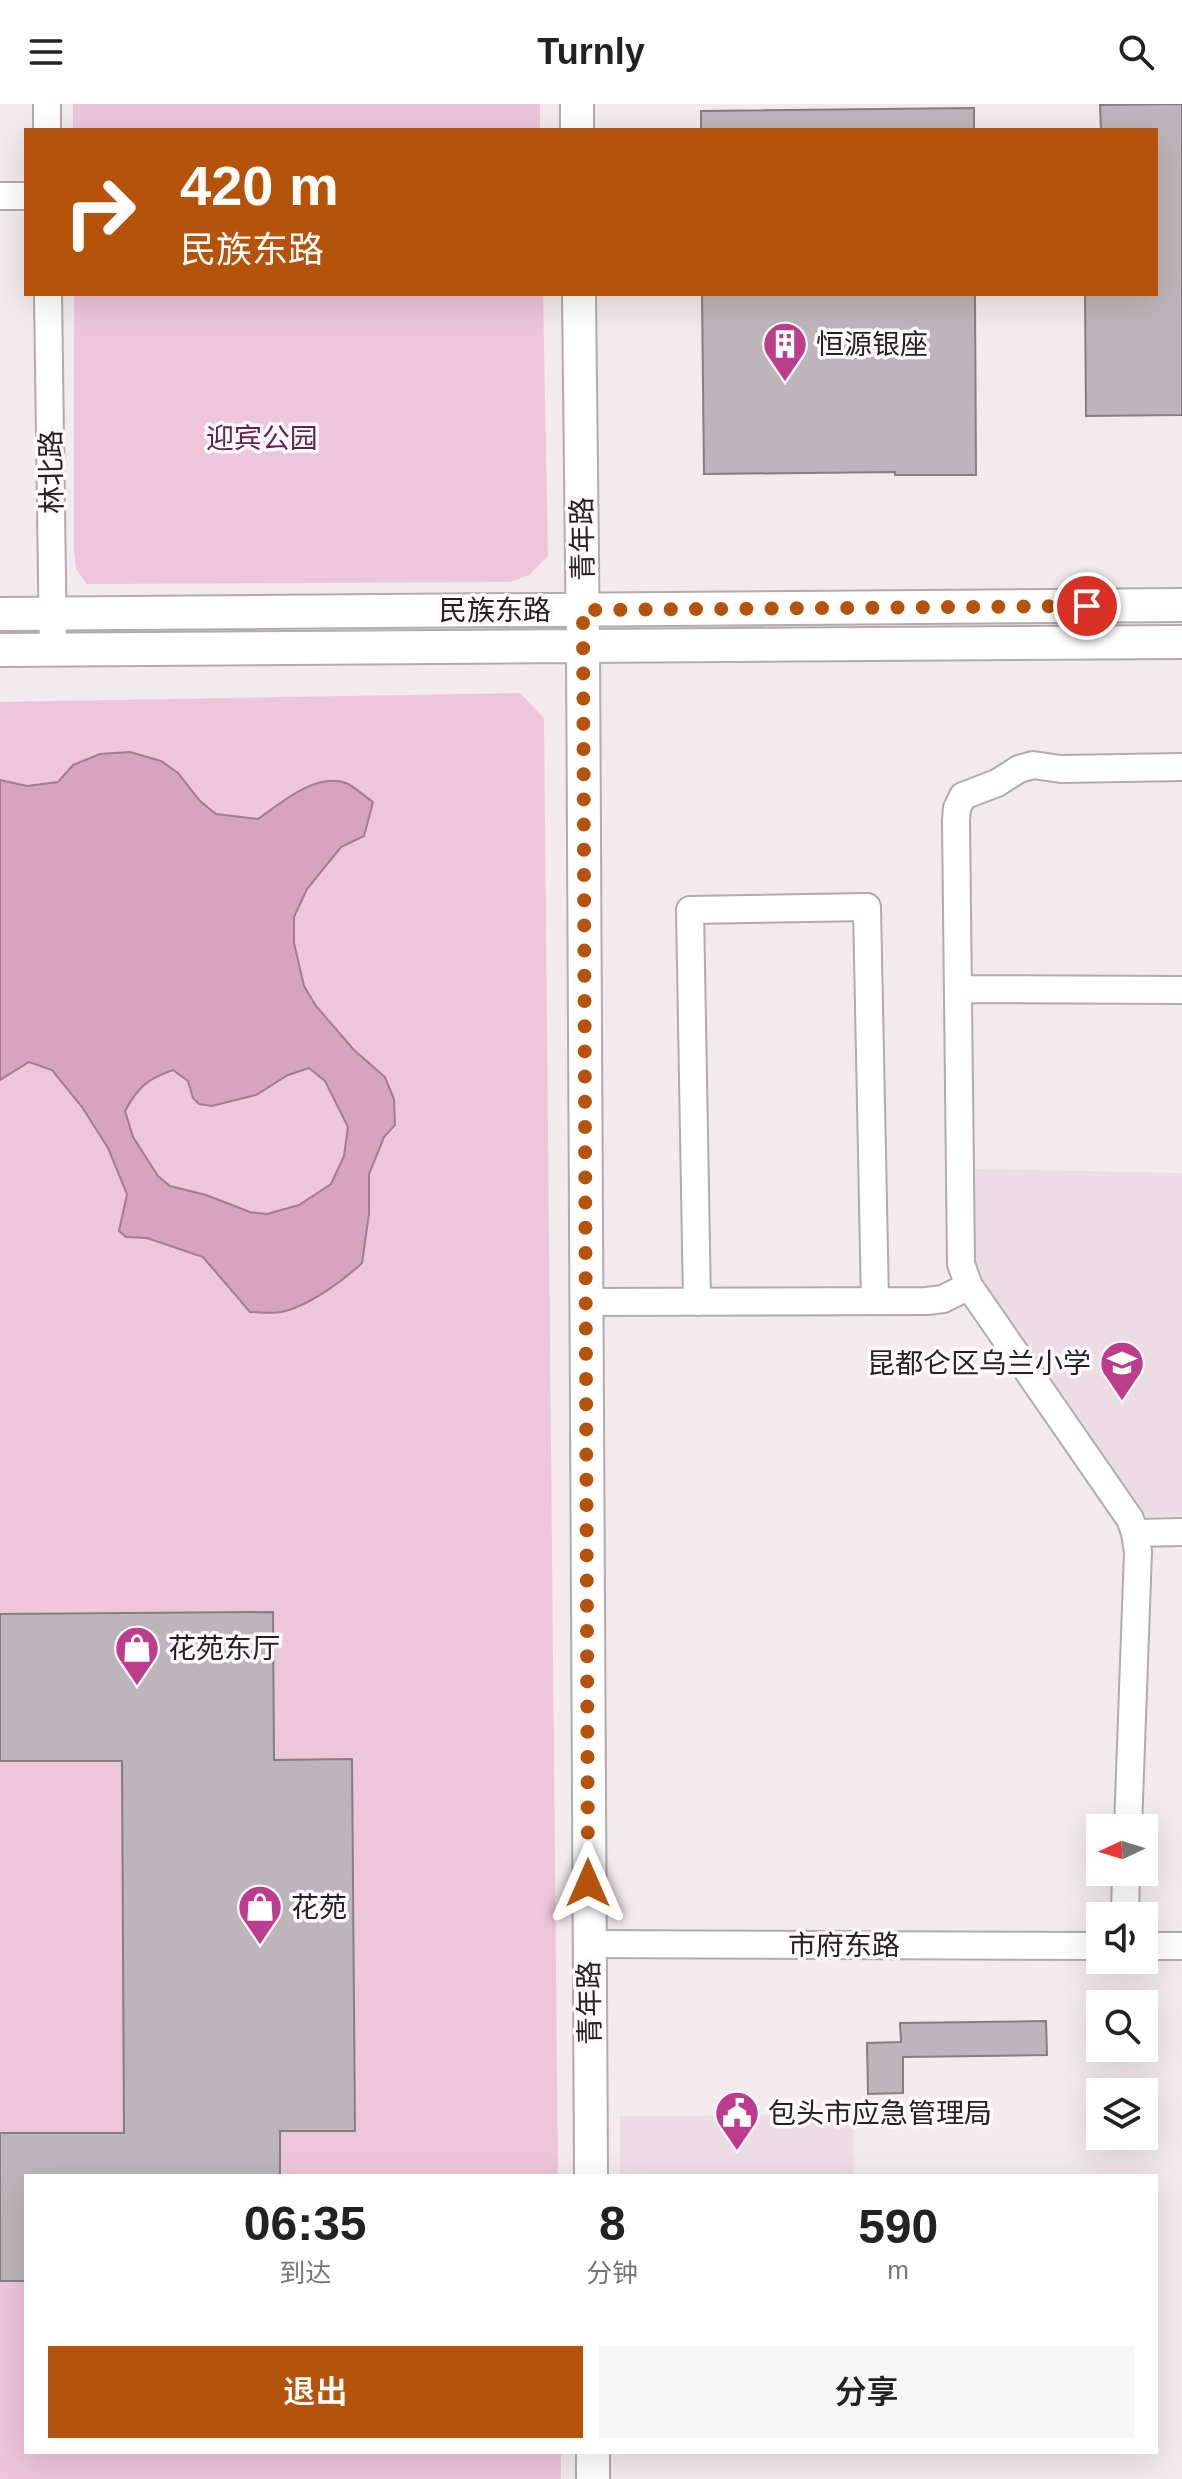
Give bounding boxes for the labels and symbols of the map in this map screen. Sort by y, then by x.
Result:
building icon: 恒源银座 [761,320,809,383]
place label: 恒源银座 [816,329,928,360]
park label: 迎宾公园 [206,423,318,454]
street label: 林北路 [35,430,68,514]
street label: 青年路 [566,497,599,581]
pin [1053,572,1121,640]
street label: 民族东路 [439,595,551,626]
school or university icon: 昆都仑区乌兰小学 [1098,1339,1146,1402]
place label: 昆都仑区乌兰小学 [867,1348,1091,1379]
shop icon: 花苑东厅 [113,1624,161,1687]
place label: 花苑东厅 [168,1633,280,1664]
north arrow [1086,1814,1158,1886]
position arrow [546,1841,630,1925]
shop icon: 花苑 [236,1883,284,1946]
place label: 花苑 [291,1892,347,1923]
street label: 市府东路 [788,1930,900,1961]
street label: 青年路 [573,1961,606,2045]
public building icon: 包头市应急管理局 [713,2089,761,2152]
place label: 包头市应急管理局 [768,2098,992,2129]

